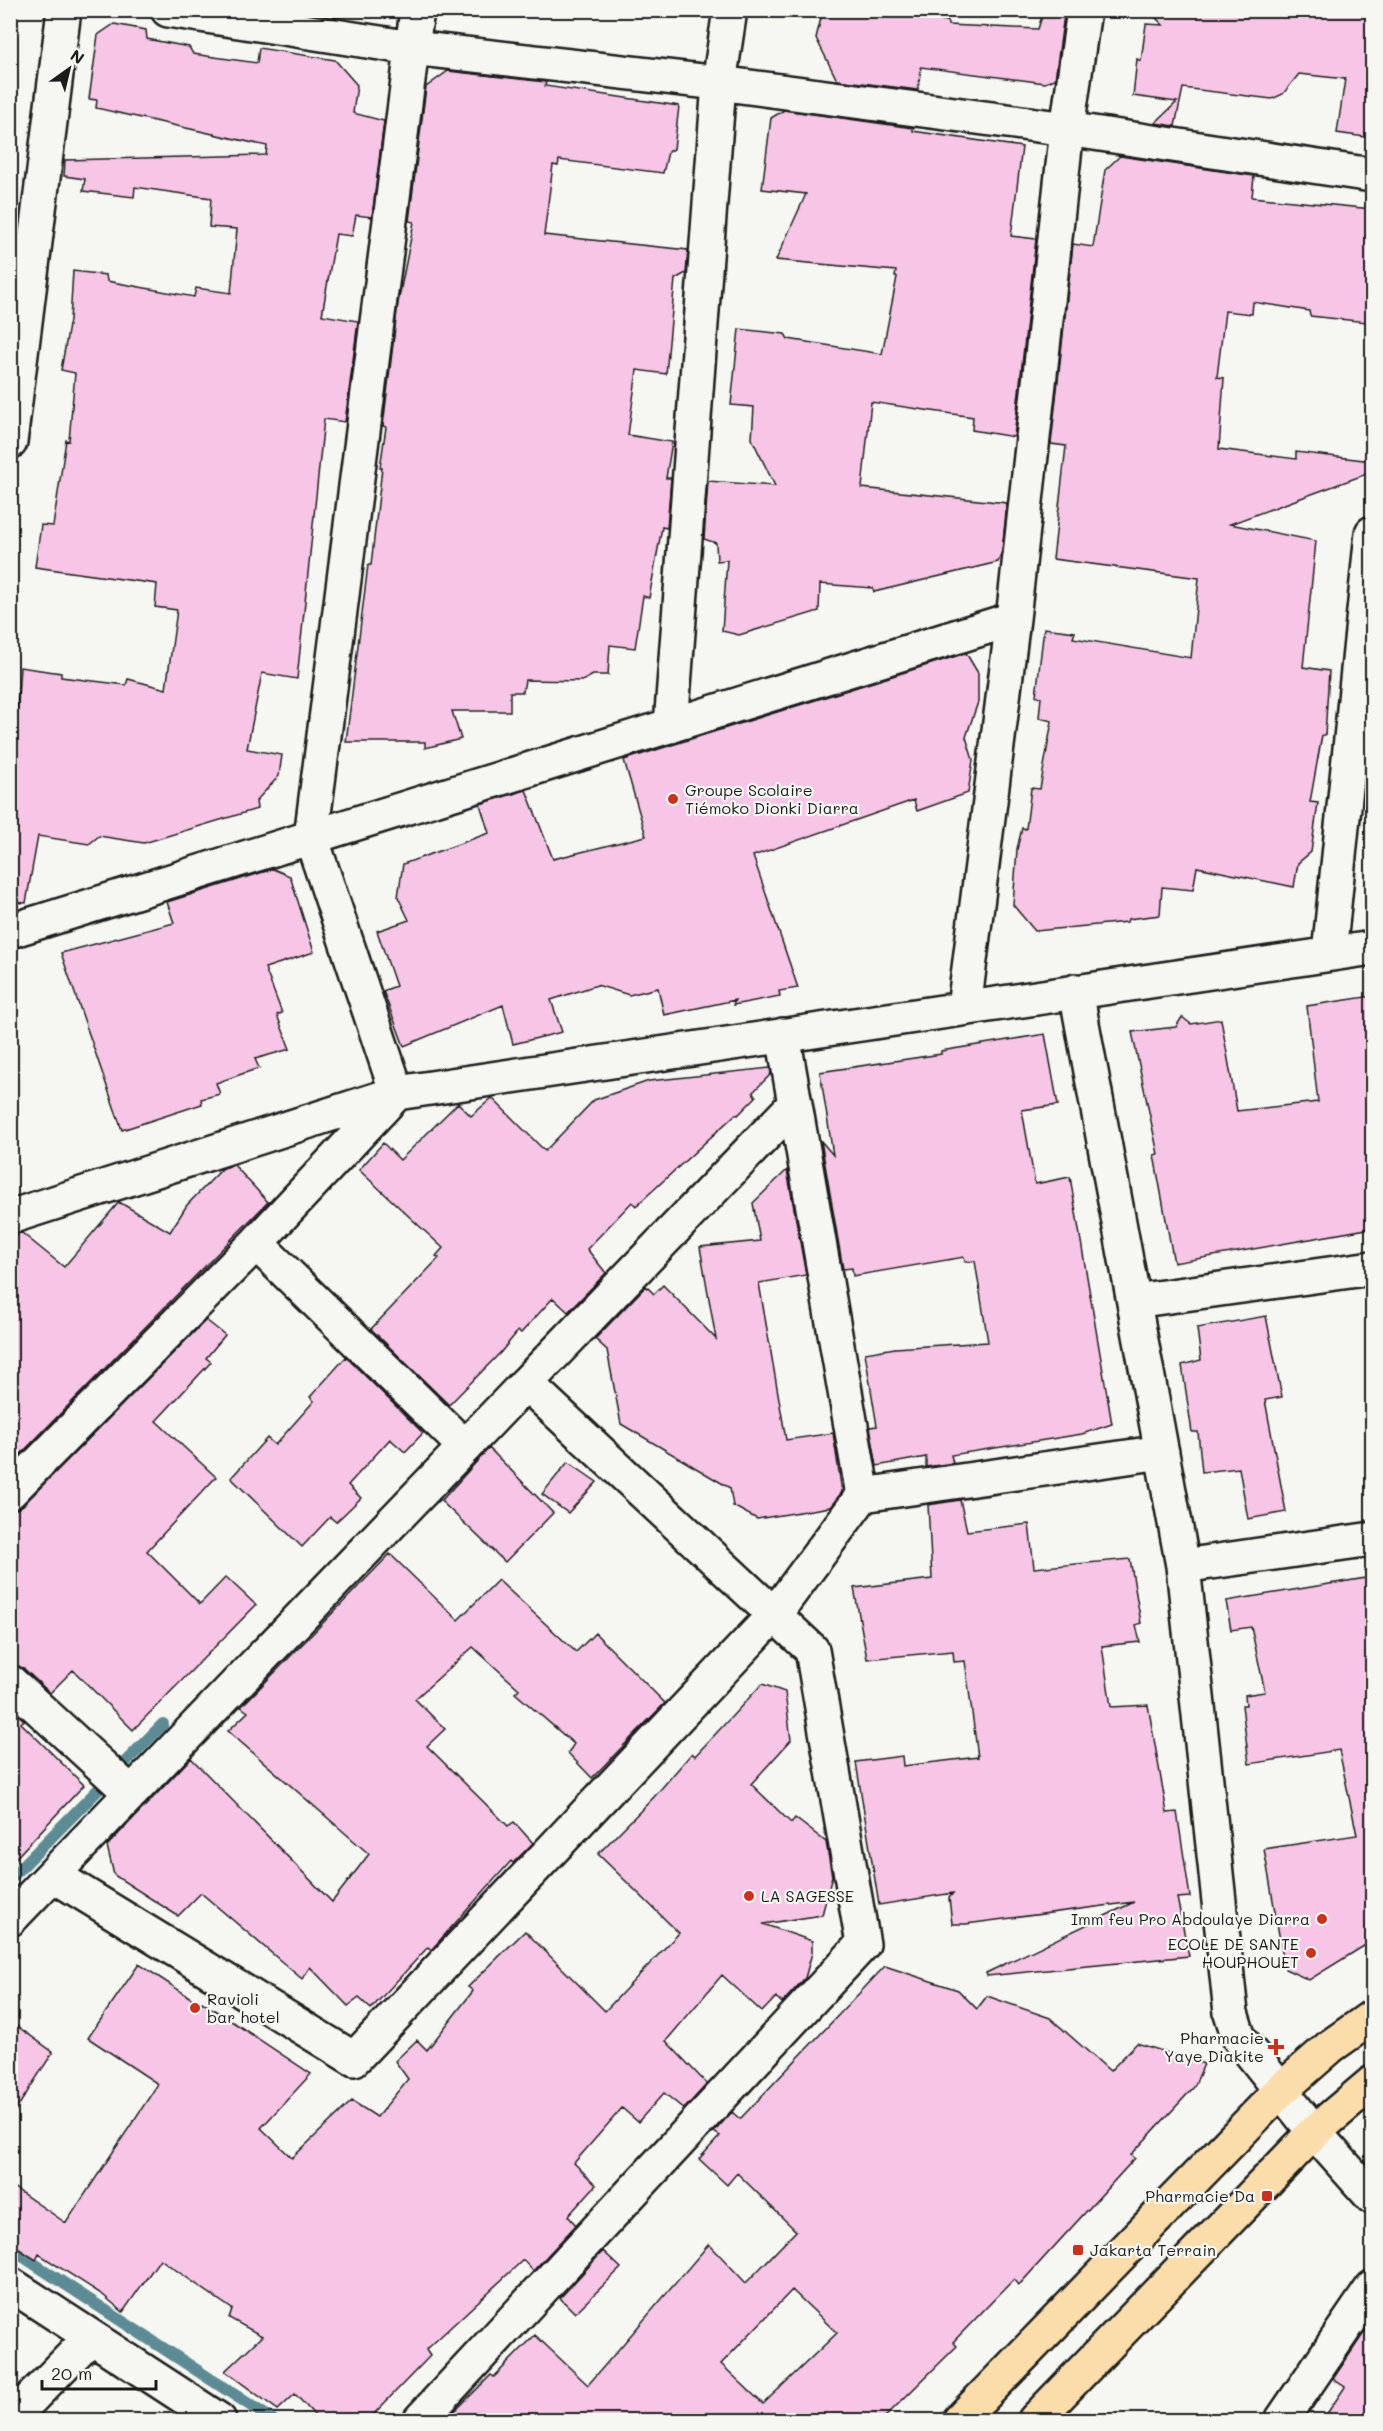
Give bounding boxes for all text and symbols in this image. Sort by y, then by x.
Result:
north arrow [39,39,99,99]
text: N [67,44,89,68]
place label: Groupe Scolaire Tiémoko Dionki Diarra [685,779,859,818]
marker: Groupe Scolaire Tiémoko Dionki Diarra [666,792,680,806]
place label: LA SAGESSE [761,1885,854,1906]
marker: LA SAGESSE [742,1889,756,1903]
place label: Imm feu Pro Abdoulaye Diarra [1071,1908,1310,1929]
marker: Imm feu Pro Abdoulaye Diarra [1315,1912,1329,1926]
place label: ECOLE DE SANTE HOUPHOUET [1168,1933,1299,1972]
marker: ECOLE DE SANTE HOUPHOUET [1304,1946,1318,1960]
place label: Ravioli bar hotel [207,1988,280,2027]
marker: Ravioli bar hotel [188,2001,202,2015]
place label: Pharmacie Yaye Diakite [1164,2027,1264,2066]
marker: Pharmacie Yaye Diakite [1269,2040,1283,2054]
place label: Pharmacie Da [1145,2185,1255,2206]
marker: Pharmacie Da [1260,2189,1274,2203]
place label: Jakarta Terrain [1090,2239,1216,2260]
marker: Jakarta Terrain [1071,2243,1085,2257]
scale bar [42,2353,156,2391]
text: 20 m [51,2361,92,2385]

